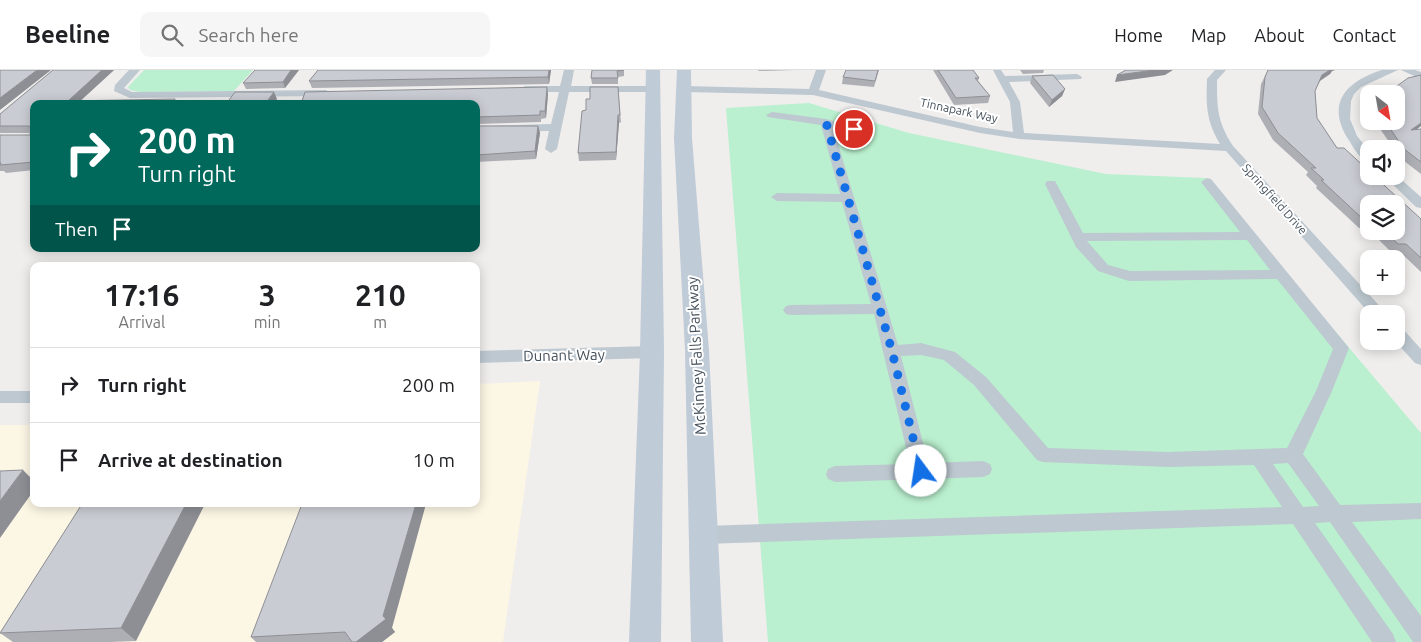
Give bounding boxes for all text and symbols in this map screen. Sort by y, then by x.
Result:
search box [140,12,490,57]
text: Beeline [25,21,110,48]
icon: search [158,21,186,49]
text: Search here [198,24,299,46]
text: Home [1114,25,1163,45]
text: Map [1191,25,1226,45]
text: About [1254,25,1304,45]
text: Contact [1332,25,1396,45]
north arrow [1360,85,1405,130]
map controls [1360,85,1405,350]
street label: Tinnapark Way [919,95,999,125]
pin [833,108,875,150]
icon: arrive [840,115,868,143]
icon: right [55,120,120,185]
text: 200 m [138,120,236,160]
button: sound [1360,140,1405,185]
text: Turn right [138,161,236,186]
street label: Springfield Drive [1240,161,1310,237]
button: layers [1360,195,1405,240]
icon: arrive [108,215,136,243]
text: Then [55,218,98,240]
button: + [1360,250,1405,295]
street label: McKinney Falls Parkway [683,276,709,436]
text: 17:16 [104,278,179,312]
text: 3 [259,278,276,312]
text: 210 [355,278,406,312]
button: − [1360,305,1405,350]
text: Arrival [119,313,165,331]
text: min [254,313,281,331]
text: m [373,313,387,331]
street label: Dunant Way [523,346,605,364]
icon: right [55,371,83,399]
text: Turn right [98,374,186,396]
text: 200 m [402,374,455,396]
position arrow [894,444,946,496]
icon: arrive [55,446,83,474]
text: Arrive at destination [98,449,283,471]
text: 10 m [413,449,455,471]

